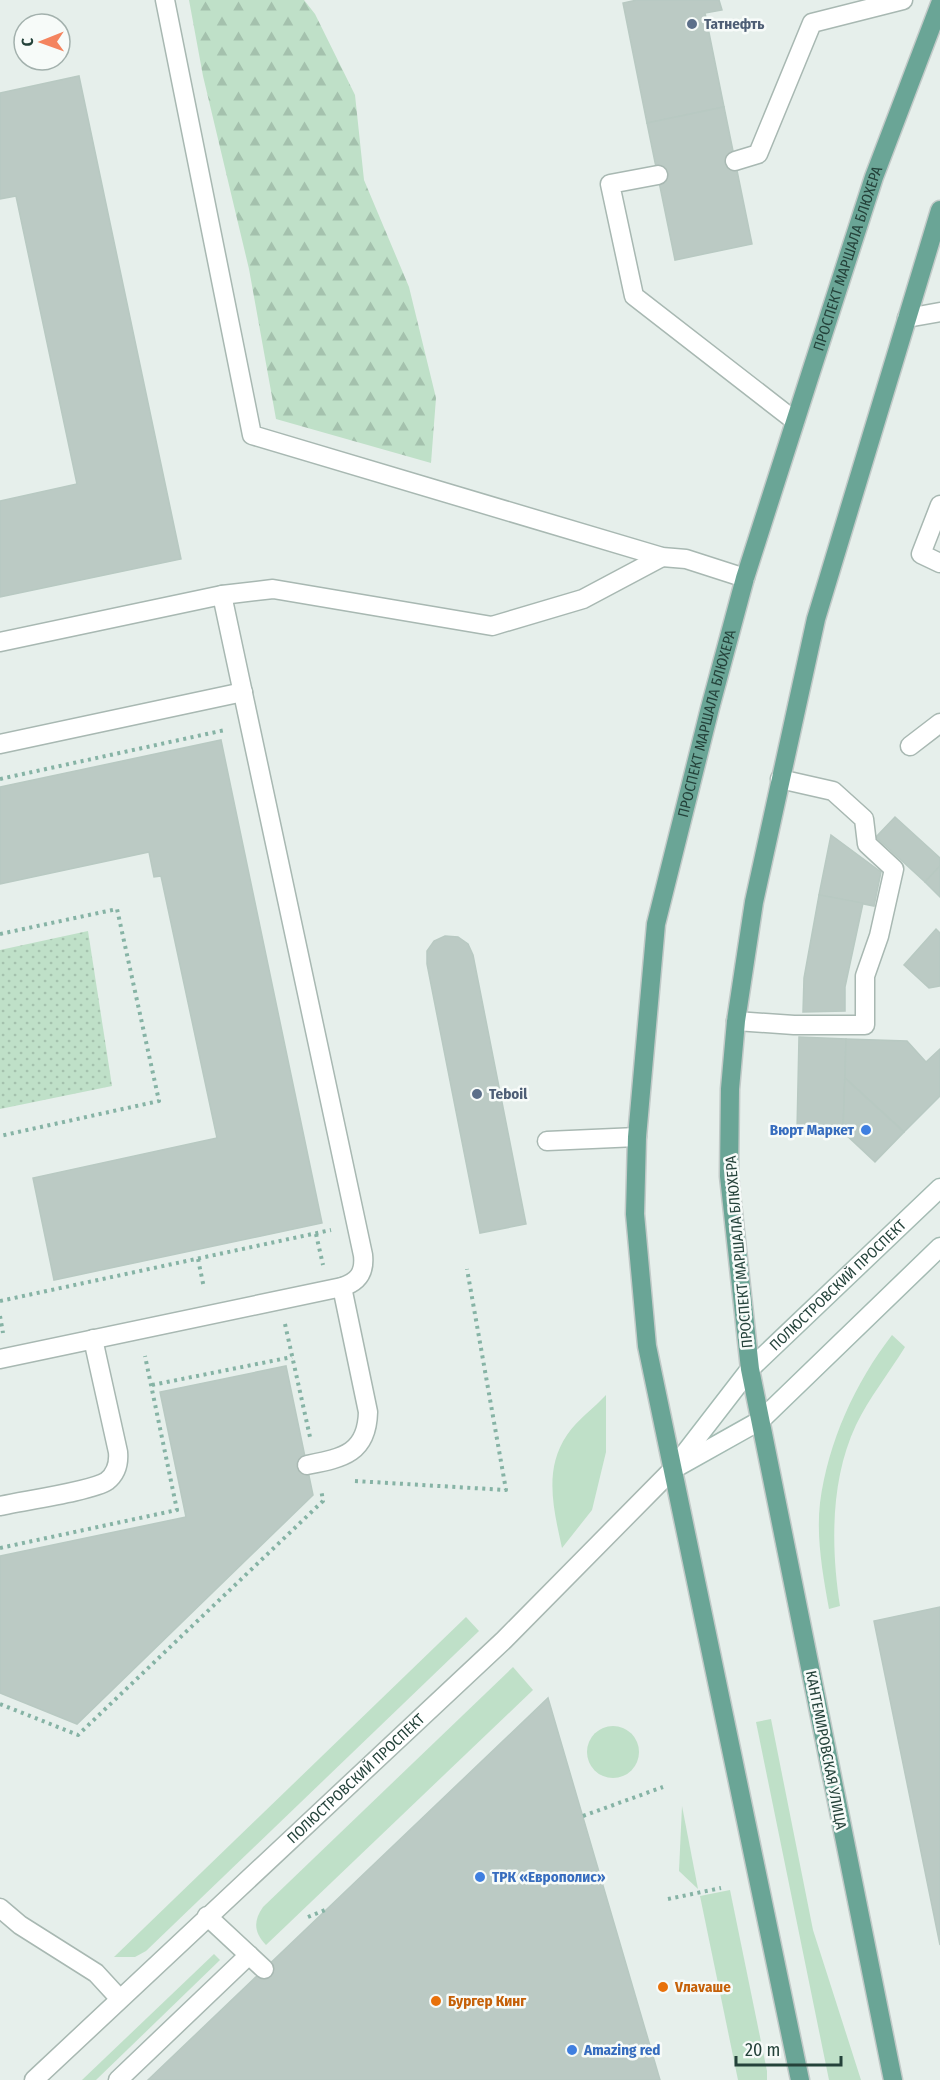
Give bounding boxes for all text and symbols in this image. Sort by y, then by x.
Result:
north arrow [12,12,72,72]
place label: Татнефть [704,15,764,33]
marker: Татнефть [685,17,699,31]
text: С [18,37,37,47]
street label: ПРОСПЕКТ МАРШАЛА БЛЮХЕРА [809,163,886,353]
street label: ПРОСПЕКТ МАРШАЛА БЛЮХЕРА [674,628,740,819]
place label: Teboil [489,1085,528,1103]
marker: Teboil [470,1087,484,1101]
place label: Вюрт Маркет [770,1121,855,1139]
marker: Вюрт Маркет [859,1123,873,1137]
street label: ПРОСПЕКТ МАРШАЛА БЛЮХЕРА [722,1155,756,1349]
street label: ПОЛЮСТРОВСКИЙ ПРОСПЕКТ [766,1216,910,1354]
street label: КАНТЕМИРОВСКАЯ УЛИЦА [802,1669,850,1831]
street label: ПОЛЮСТРОВСКИЙ ПРОСПЕКТ [284,1710,428,1847]
place label: ТРК «Европолис» [492,1868,606,1886]
marker: ТРК «Европолис» [473,1870,487,1884]
place label: Vлаvаше [674,1978,731,1996]
marker: Vлаvаше [656,1980,670,1994]
place label: Бургер Кинг [448,1992,526,2010]
marker: Бургер Кинг [429,1994,443,2008]
scale bar [736,2029,841,2067]
text: 20 m [745,2039,780,2061]
place label: Amazing red [583,2041,661,2059]
marker: Amazing red [565,2043,579,2057]

